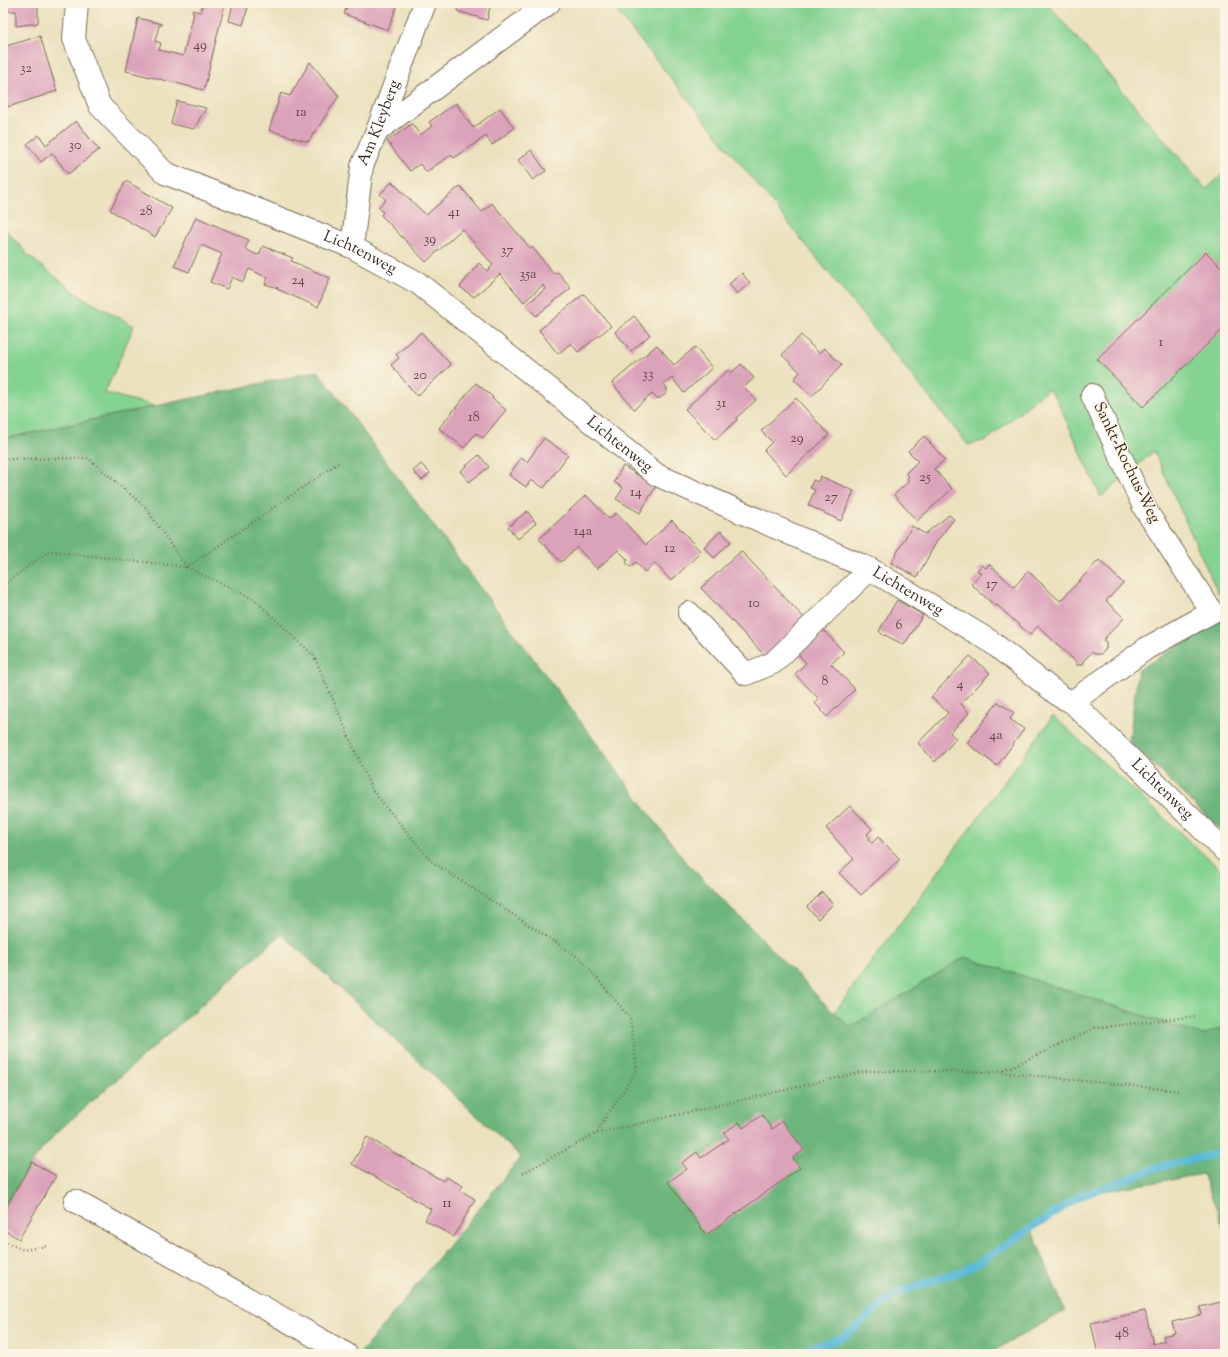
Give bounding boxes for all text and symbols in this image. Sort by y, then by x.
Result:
house number: 49 [193,36,207,56]
house number: 32 [20,59,33,79]
street label: Am Kleyberg [352,77,407,170]
house number: 1a [295,103,307,123]
house number: 30 [69,136,81,156]
house number: 28 [139,202,153,222]
house number: 41 [448,203,460,223]
street label: Lichtenweg [320,225,401,281]
house number: 39 [424,230,436,250]
house number: 37 [501,241,513,261]
house number: 35a [520,265,537,285]
house number: 24 [291,271,305,291]
house number: 1 [1159,333,1164,353]
house number: 33 [642,365,654,385]
house number: 20 [413,366,427,386]
house number: 31 [716,394,726,414]
street label: Sankt-Rochus-Weg [1087,398,1165,528]
house number: 18 [468,408,480,428]
street label: Lichtenweg [581,411,658,479]
house number: 29 [790,429,804,449]
house number: 25 [919,468,931,488]
house number: 14 [630,483,642,503]
house number: 27 [824,488,838,508]
house number: 14a [574,522,593,542]
house number: 12 [664,539,676,559]
street label: Lichtenweg [868,561,948,622]
house number: 17 [986,575,998,595]
house number: 10 [748,594,760,614]
house number: 6 [896,616,903,636]
house number: 8 [822,672,829,692]
house number: 4 [956,675,964,695]
house number: 4a [989,726,1003,746]
street label: Lichtenweg [1126,754,1198,826]
house number: 11 [442,1194,452,1214]
house number: 48 [1115,1324,1129,1344]

